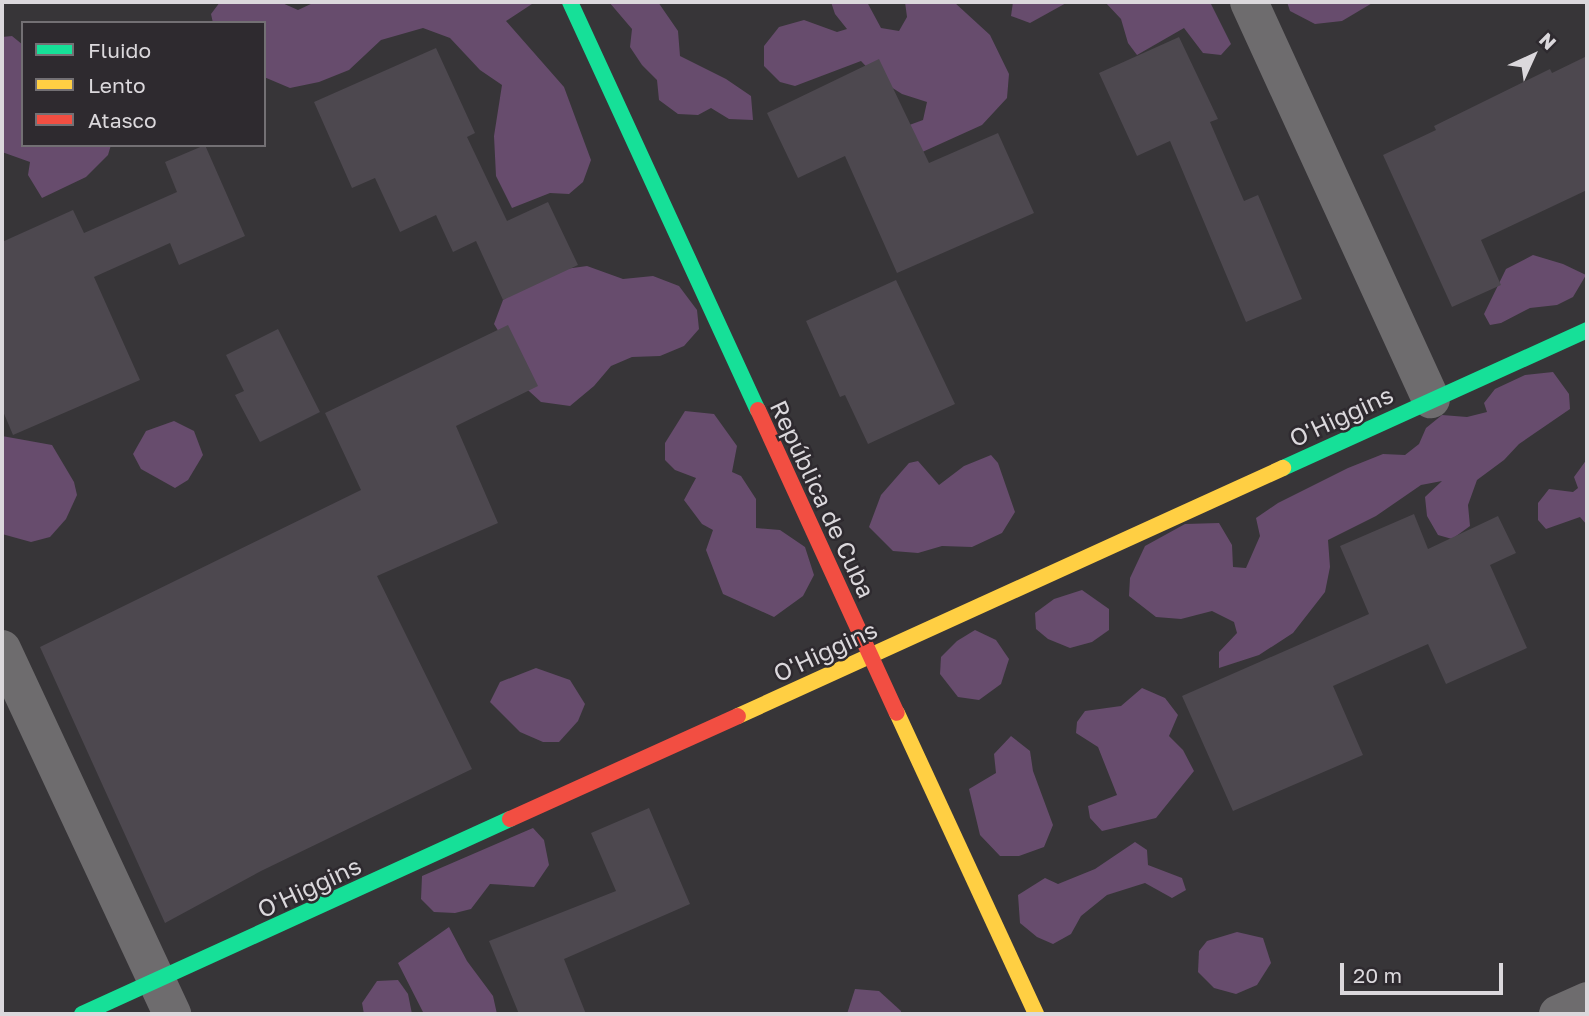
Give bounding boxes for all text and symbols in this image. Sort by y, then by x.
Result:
legend [21,21,266,147]
north arrow [1498,21,1568,91]
text: N [1535,28,1561,54]
text: Fluido [88,37,151,63]
text: Lento [88,72,146,98]
text: Atasco [88,107,157,133]
street label: O'Higgins [1285,379,1397,453]
street label: República de Cuba [765,396,881,602]
street label: O'Higgins [769,614,881,688]
street label: O'Higgins [253,850,365,924]
scale bar [1344,950,1507,994]
text: 20 m [1353,962,1402,988]

